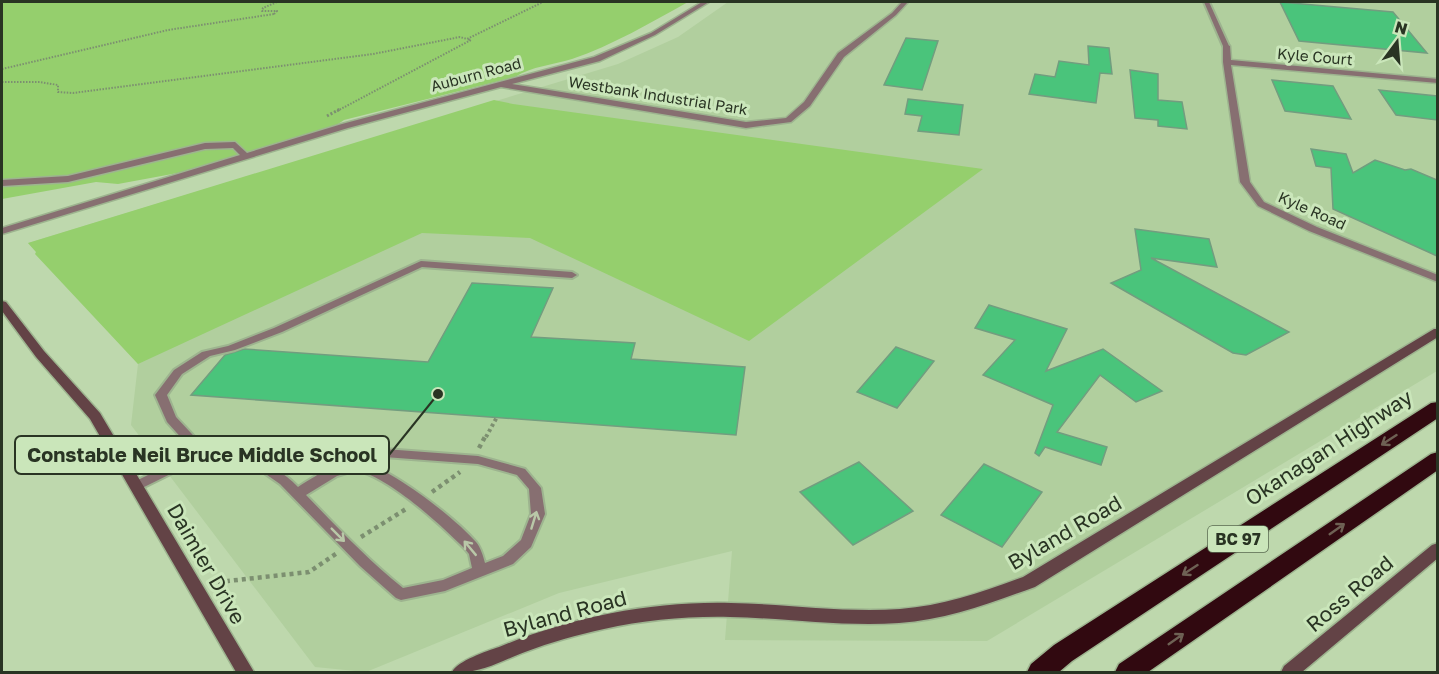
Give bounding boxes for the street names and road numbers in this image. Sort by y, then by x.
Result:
street label: Kyle Court [1277,44,1354,68]
street label: Auburn Road [429,53,523,95]
street label: Westbank Industrial Park [567,72,750,118]
street label: Kyle Road [1276,187,1349,233]
street label: Okanagan Highway [1240,383,1417,511]
street label: Byland Road [1003,489,1126,575]
street label: Daimler Drive [162,499,252,628]
road number: BC 97 [1208,526,1268,552]
street label: Ross Road [1301,549,1398,637]
street label: Byland Road [500,584,629,642]

